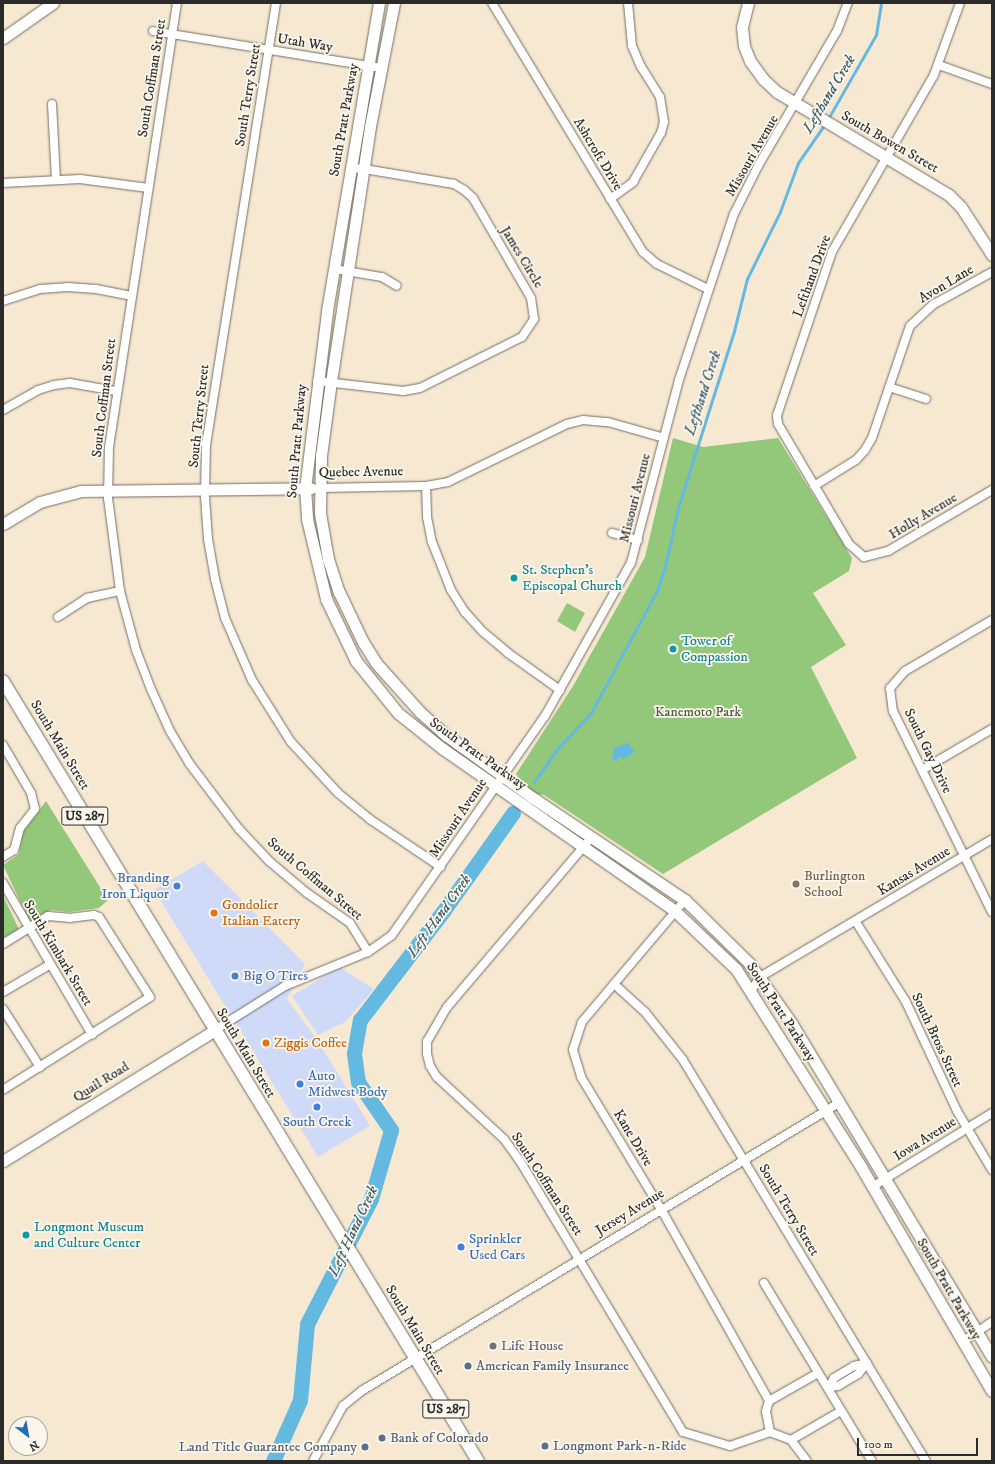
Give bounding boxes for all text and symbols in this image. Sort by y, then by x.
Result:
street label: South Coffman Street [134,18,170,138]
street label: Utah Way [276,30,334,56]
street label: South Terry Street [232,42,264,148]
water label: Lefthand Creek [799,52,859,136]
street label: South Pratt Parkway [326,62,362,178]
street label: South Bowen Street [838,107,942,177]
street label: Missouri Avenue [722,112,782,200]
street label: Ashcroft Drive [570,115,626,193]
street label: James Circle [497,223,547,291]
street label: Lefthand Drive [789,232,835,320]
street label: Avon Lane [916,261,976,307]
street label: South Coffman Street [88,338,120,458]
water label: Lefthand Creek [681,348,725,438]
street label: South Terry Street [185,363,213,469]
street label: South Pratt Parkway [284,383,310,499]
street label: Missouri Avenue [616,452,654,544]
street label: Quebec Avenue [319,463,403,481]
street label: Holly Avenue [886,489,960,543]
place label: St. Stephen's Episcopal Church [522,562,622,594]
marker: St. Stephen's Episcopal Church [509,573,519,583]
place label: Tower of Compassion [681,633,748,666]
marker: Tower of Compassion [668,644,678,654]
street label: South Main Street [27,697,93,793]
park label: Kanemoto Park [655,704,741,720]
street label: South Gay Drive [900,706,956,796]
street label: South Pratt Parkway [426,714,530,794]
street label: Missouri Avenue [425,775,491,861]
road number: US 287 [61,805,109,827]
street label: South Coffman Street [264,834,366,924]
street label: Kansas Avenue [875,843,953,899]
place label: Burlington School [804,868,865,900]
place label: Branding Iron Liquor [102,870,169,902]
water label: Left Hand Creek [403,871,475,961]
marker: Burlington School [791,879,801,889]
marker: Branding Iron Liquor [172,881,182,891]
street label: South Kimbark Street [20,897,96,1009]
place label: Gondolier Italian Eatery [222,897,300,930]
marker: Gondolier Italian Eatery [209,908,219,918]
street label: South Pratt Parkway [743,959,819,1065]
place label: Big O Tires [243,968,308,984]
marker: Big O Tires [230,971,240,981]
street label: South Bross Street [908,990,966,1090]
street label: South Main Street [213,1005,279,1101]
place label: Ziggis Coffee [274,1035,347,1051]
marker: Ziggis Coffee [261,1038,271,1048]
street label: Quail Road [70,1058,132,1106]
place label: Auto Midwest Body [308,1068,387,1100]
marker: Auto Midwest Body [295,1079,305,1089]
marker: South Creek [312,1102,322,1112]
street label: Kane Drive [610,1107,656,1169]
street label: Iowa Avenue [891,1113,959,1165]
place label: South Creek [283,1114,351,1130]
street label: South Coffman Street [507,1129,587,1239]
street label: South Terry Street [755,1161,823,1259]
water label: Left Hand Creek [324,1183,382,1279]
street label: Jersey Avenue [593,1185,667,1239]
place label: Longmont Museum and Culture Center [34,1219,144,1252]
marker: Longmont Museum and Culture Center [21,1230,31,1240]
place label: Sprinkler Used Cars [469,1231,525,1264]
street label: South Pratt Parkway [913,1235,985,1343]
marker: Sprinkler Used Cars [456,1242,466,1252]
street label: South Main Street [382,1282,448,1378]
place label: Life House [501,1338,563,1354]
marker: Life House [488,1341,498,1351]
place label: American Family Insurance [476,1358,629,1374]
marker: American Family Insurance [463,1361,473,1371]
road number: US 287 [422,1398,470,1420]
north arrow [8,1416,48,1456]
place label: Bank of Colorado [390,1430,488,1446]
scale bar [859,1430,980,1456]
marker: Bank of Colorado [377,1433,387,1443]
text: N [26,1437,41,1454]
text: 100 m [864,1437,893,1452]
place label: Longmont Park-n-Ride [553,1438,687,1454]
place label: Land Title Guarantee Company [179,1439,357,1455]
marker: Longmont Park-n-Ride [540,1441,550,1451]
marker: Land Title Guarantee Company [360,1442,370,1452]

